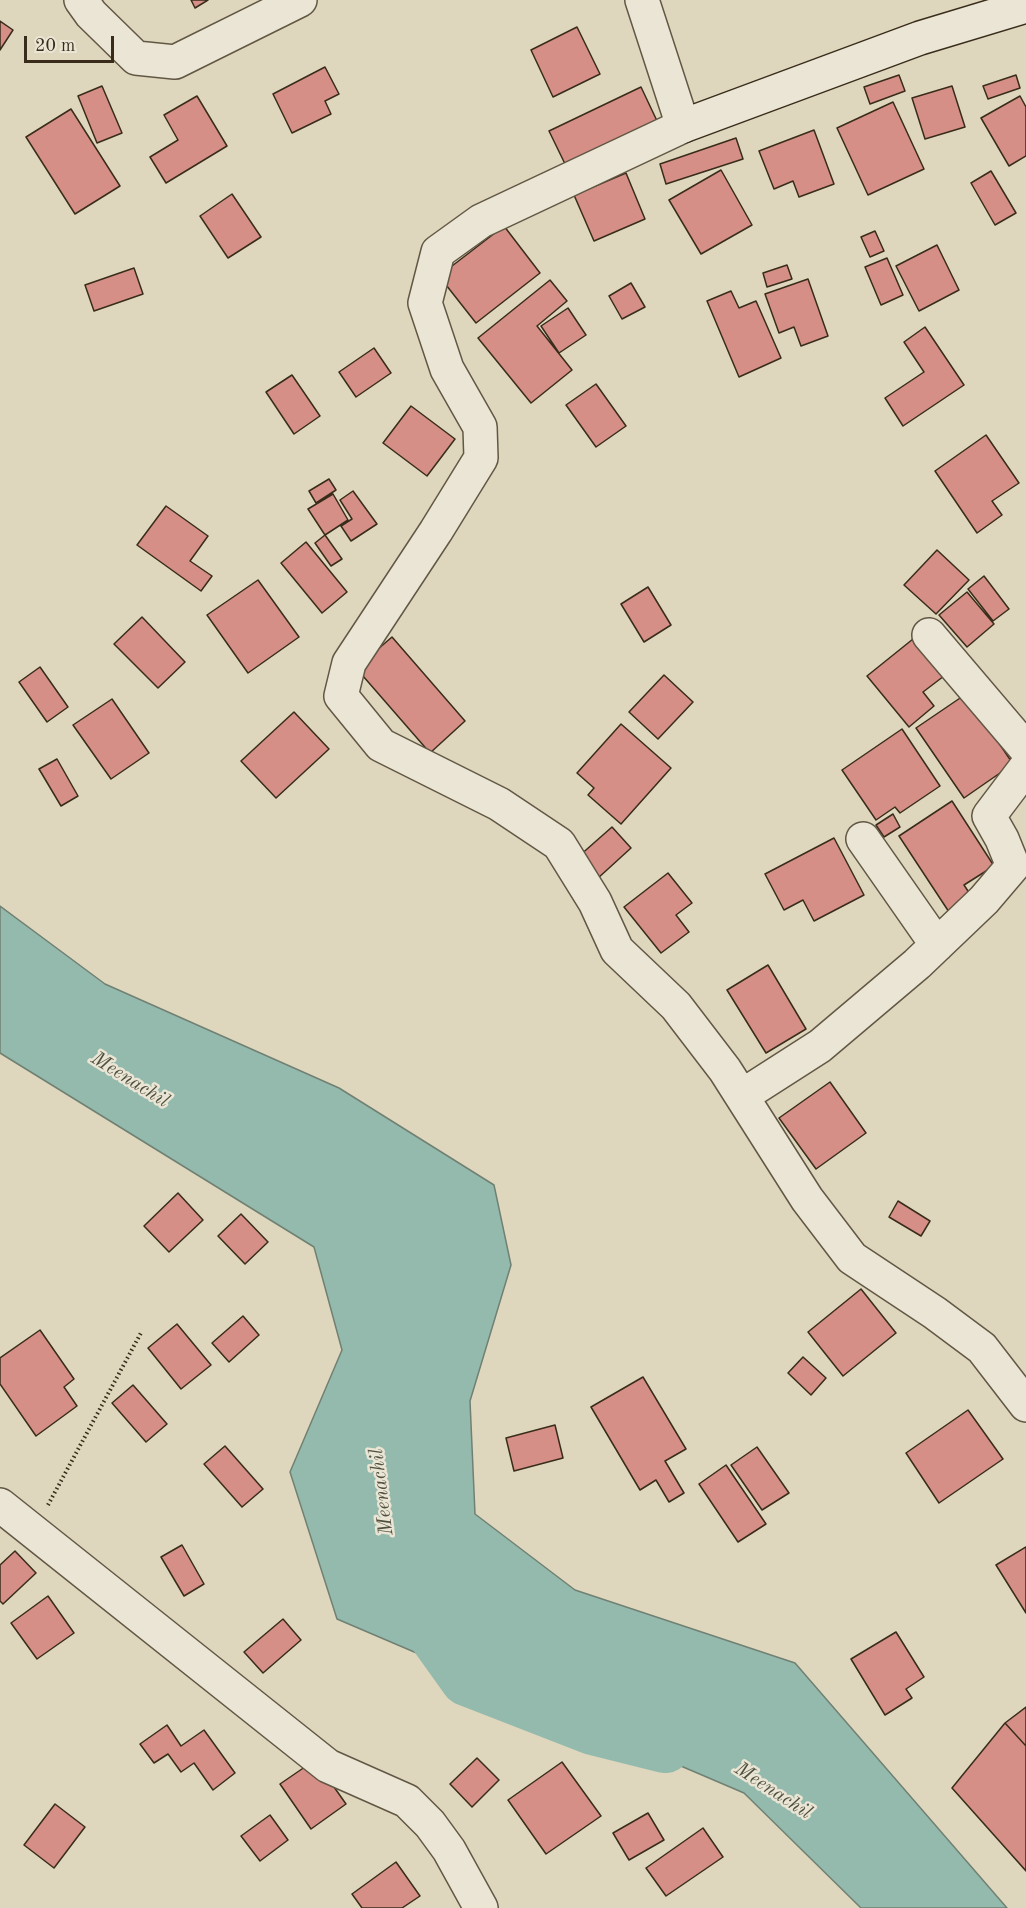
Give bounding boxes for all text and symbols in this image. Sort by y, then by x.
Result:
scale bar [27,24,117,62]
text: 20 m [35,37,75,55]
water label: Meenachil [86,1047,174,1113]
water label: Meenachil [365,1447,399,1537]
water label: Meenachil [730,1757,816,1825]

